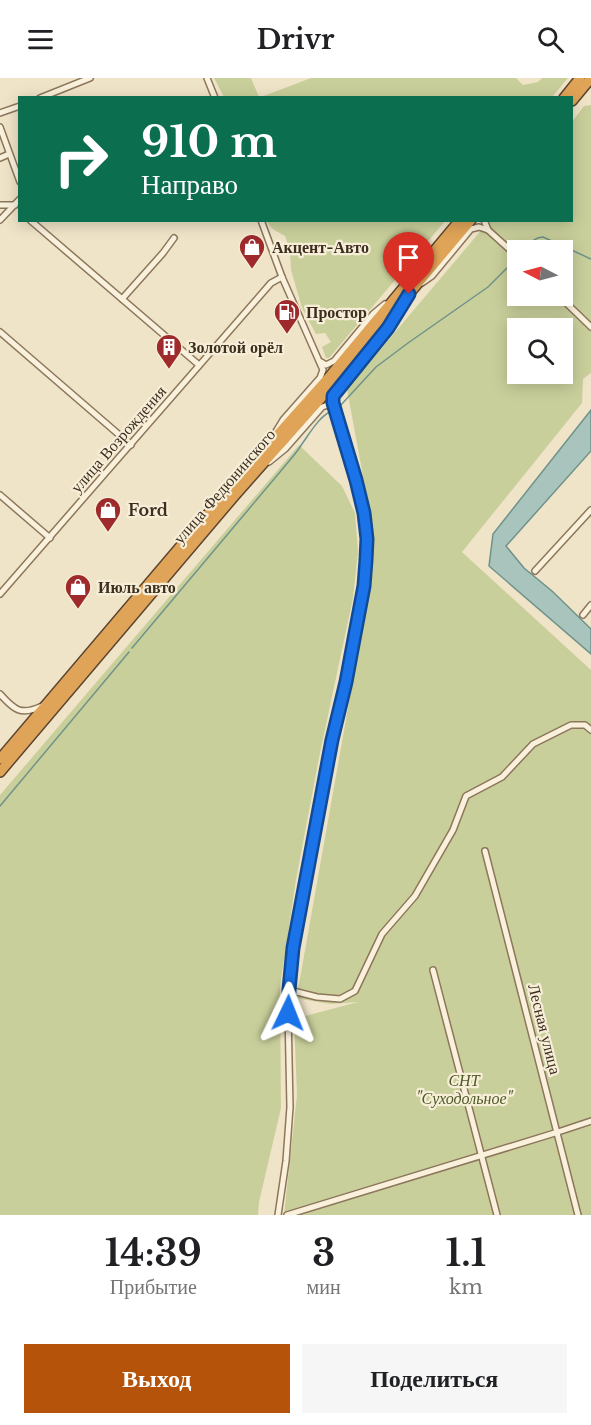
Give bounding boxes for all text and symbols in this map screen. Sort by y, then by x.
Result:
icon: menu [24,23,57,56]
text: Drivr [256,23,335,56]
icon: search [534,23,567,56]
text: 910 m [141,116,277,168]
icon: right [42,120,120,198]
text: Направо [141,168,238,201]
shop icon: Акцент-Авто [237,232,267,270]
pin [383,232,434,294]
place label: Акцент-Авто [272,237,369,257]
north arrow [507,240,573,306]
map controls [507,240,573,384]
icon: arrive [392,241,425,274]
fuel station icon: Простор [272,297,302,335]
place label: Простор [306,302,367,322]
button: search [507,318,573,384]
building icon: Золотой орёл [154,332,184,370]
place label: Золотой орёл [188,337,283,357]
street label: улица Возрождения [66,381,170,497]
street label: улица Федюнинского [169,424,279,548]
shop icon: Ford [93,495,123,533]
place label: Ford [128,500,168,520]
shop icon: Июль авто [63,572,93,610]
place label: Июль авто [98,577,176,597]
position arrow [256,981,320,1045]
street label: Лесная улица [524,982,566,1076]
park label: СНТ "Суходольное" [416,1070,514,1108]
text: 14:39 [105,1231,202,1276]
text: 3 [312,1231,335,1276]
text: 1.1 [445,1231,486,1276]
text: Прибытие [110,1275,197,1299]
text: мин [307,1275,341,1299]
text: km [449,1275,483,1299]
button: Выход [24,1344,290,1413]
button: Поделиться [302,1344,567,1413]

